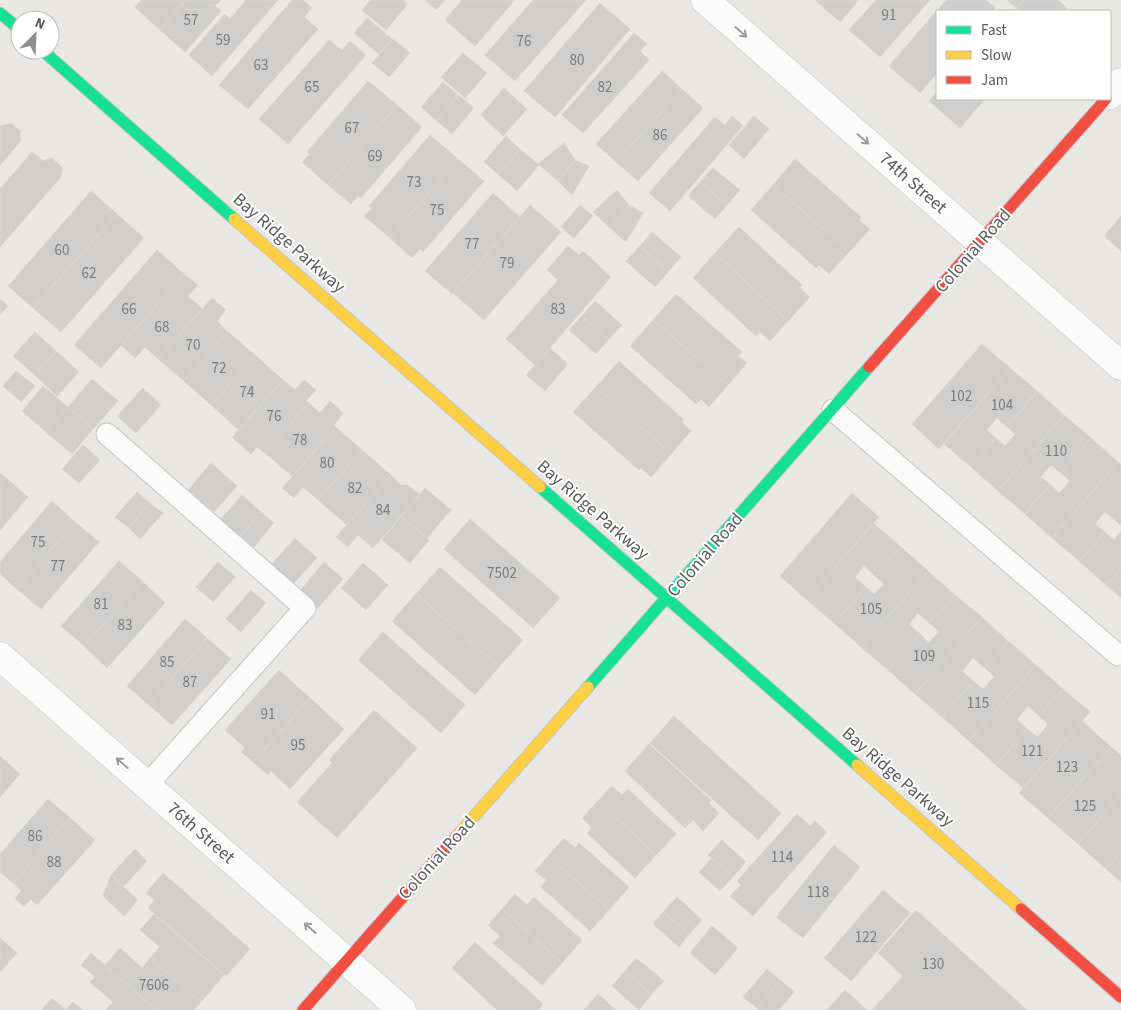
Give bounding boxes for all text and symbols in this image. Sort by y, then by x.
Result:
house number: 91 [882,5,896,26]
north arrow [10,10,60,60]
house number: 57 [184,10,198,31]
legend [936,10,1111,100]
text: N [32,13,48,35]
text: Fast [981,20,1007,41]
one-way arrow [735,26,748,38]
house number: 59 [216,30,230,51]
house number: 76 [517,31,531,52]
text: Slow [981,45,1012,66]
house number: 80 [570,50,584,71]
house number: 63 [254,55,268,76]
text: Jam [981,70,1008,91]
house number: 65 [305,77,319,98]
house number: 82 [598,77,612,98]
house number: 67 [345,118,359,139]
house number: 86 [653,125,667,146]
one-way arrow [857,134,870,145]
house number: 69 [368,146,382,167]
street label: 74th Street [874,147,952,219]
house number: 73 [407,172,421,193]
street label: Bay Ridge Parkway [227,187,351,299]
house number: 75 [430,200,444,221]
street label: Colonial Road [929,203,1017,299]
house number: 77 [465,234,479,255]
house number: 60 [55,240,69,261]
house number: 79 [500,253,514,274]
house number: 62 [82,263,96,284]
house number: 66 [122,299,136,320]
house number: 83 [551,299,565,320]
house number: 68 [155,317,169,338]
house number: 70 [186,335,200,356]
house number: 72 [212,358,226,379]
house number: 74 [240,382,255,403]
house number: 102 [950,386,972,407]
house number: 104 [991,395,1014,416]
house number: 76 [267,406,281,427]
house number: 78 [293,430,307,451]
house number: 110 [1045,441,1067,462]
house number: 80 [320,453,334,474]
street label: Bay Ridge Parkway [531,454,655,566]
house number: 82 [348,478,362,499]
house number: 84 [376,500,391,521]
street label: Colonial Road [661,507,749,603]
house number: 75 [31,532,45,553]
house number: 77 [51,556,65,577]
house number: 7502 [487,563,517,584]
house number: 81 [94,594,108,615]
house number: 105 [860,599,882,620]
house number: 83 [118,615,132,636]
house number: 109 [913,646,935,667]
house number: 85 [160,652,174,673]
house number: 87 [183,672,197,693]
house number: 115 [967,693,989,714]
house number: 91 [261,704,275,725]
street label: Bay Ridge Parkway [836,721,960,833]
house number: 95 [291,735,305,756]
house number: 121 [1021,741,1043,762]
one-way arrow [116,757,129,769]
house number: 123 [1056,757,1078,778]
house number: 125 [1074,796,1096,817]
street label: 76th Street [162,797,240,869]
street label: Colonial Road [393,811,481,905]
house number: 86 [28,826,42,847]
house number: 114 [771,847,794,868]
house number: 88 [47,852,61,873]
house number: 118 [807,882,829,903]
one-way arrow [303,923,316,934]
house number: 122 [855,927,877,948]
house number: 130 [922,954,944,975]
house number: 7606 [139,975,169,996]

